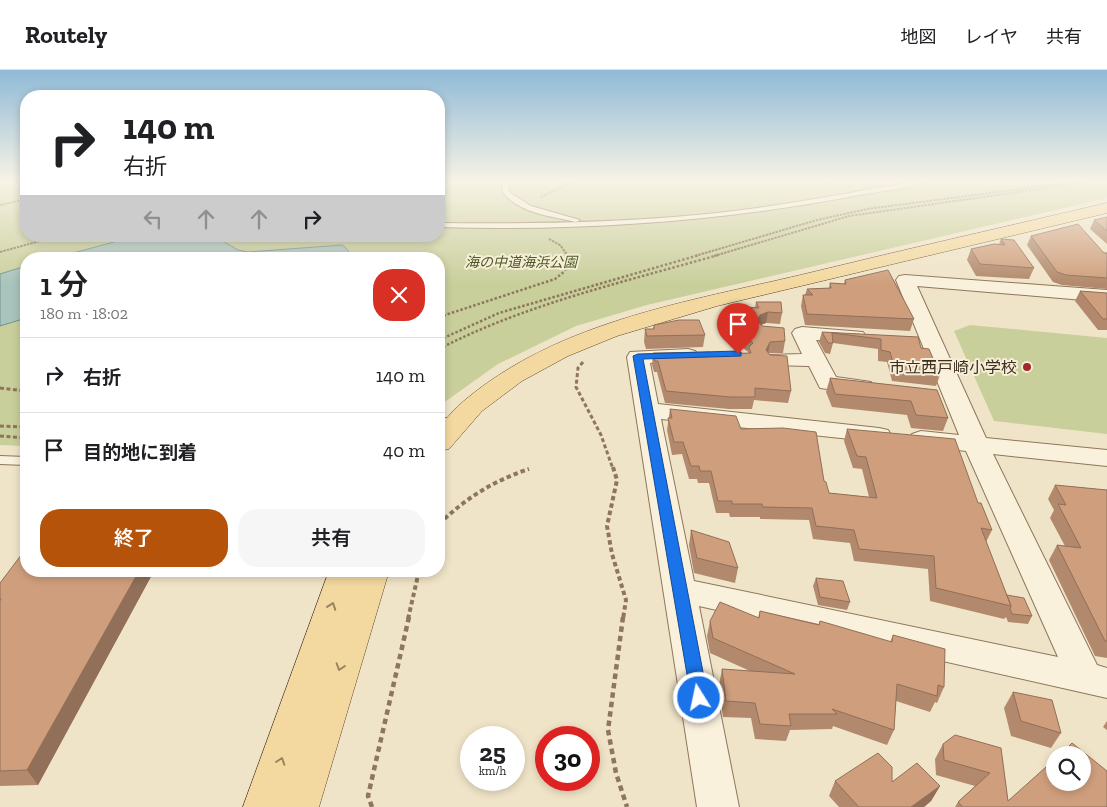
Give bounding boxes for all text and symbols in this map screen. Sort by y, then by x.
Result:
text: Routely [25,20,107,49]
text: 地図 [901,26,937,48]
text: レイヤ [965,26,1018,48]
text: 共有 [1046,26,1082,48]
text: 140 m [123,106,214,148]
icon: right [40,110,105,175]
text: 右折 [123,153,167,180]
icon: left [139,205,167,233]
icon: ahead [192,205,220,233]
icon: ahead [245,205,273,233]
icon: right [298,205,326,233]
park label: 海の中道海浜公園 [465,254,579,271]
text: 1 分 [40,267,88,303]
button: close [373,269,425,321]
pin [717,303,759,354]
text: 180 m · 18:02 [40,304,128,323]
icon: arrive [724,310,752,338]
place label: 市立西戸崎小学校 [889,358,1017,377]
icon: right [40,361,68,389]
marker: 市立西戸崎小学校 [1021,361,1033,373]
text: 140 m [376,364,425,387]
text: 右折 [83,366,121,389]
icon: arrive [40,436,68,464]
text: 40 m [383,439,425,462]
text: 目的地に到着 [83,441,197,464]
button: 終了 [40,509,228,567]
button: 共有 [238,509,425,567]
one-way arrow [326,603,336,611]
one-way arrow [336,663,346,671]
position arrow [672,671,724,723]
speed limit sign: 30 [535,726,600,791]
text: 25 [479,737,506,767]
map controls [1046,746,1091,791]
button: search [1046,746,1091,791]
one-way arrow [276,757,286,765]
text: km/h [479,764,506,778]

